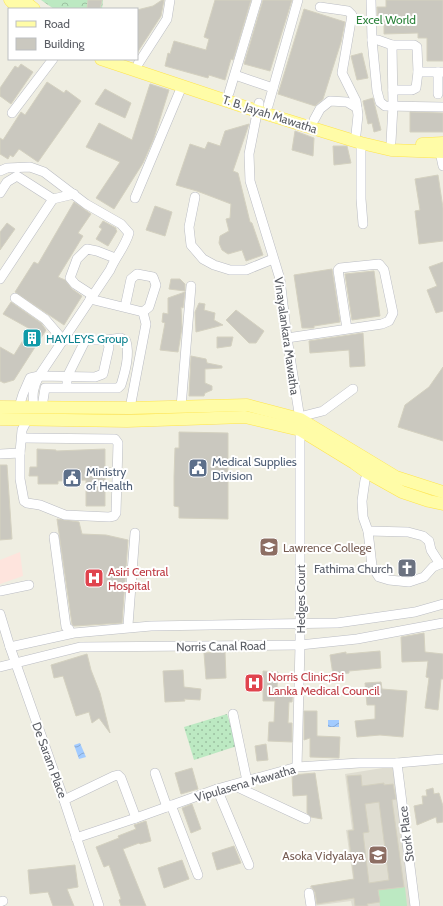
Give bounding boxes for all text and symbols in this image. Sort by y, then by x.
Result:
legend [8,8,138,60]
park label: Excel World [356,12,416,27]
text: Road [44,16,70,31]
text: Building [44,36,86,51]
street label: T. B. Jayah Mawatha [221,92,319,136]
street label: Vinayalankara Mawatha [271,276,303,396]
building icon: HAYLEYS Group [21,327,43,349]
place label: HAYLEYS Group [46,331,129,346]
place label: Medical Supplies Division [212,454,297,483]
public building icon: Medical Supplies Division [187,457,209,479]
place label: Ministry of Health [86,464,133,493]
public building icon: Ministry of Health [61,467,83,489]
school or university icon: Lawrence College [258,536,280,558]
place label: Lawrence College [283,540,372,555]
church icon: Fathima Church [396,557,418,579]
place label: Fathima Church [314,561,393,576]
place label: Asiri Central Hospital [108,564,168,593]
street label: Hedges Court [293,565,308,633]
hospital icon: Asiri Central Hospital [83,567,105,589]
street label: Norris Canal Road [176,638,266,654]
place label: Norris Clinic;Sri Lanka Medical Council [268,669,380,698]
hospital icon: Norris Clinic;Sri Lanka Medical Council [243,672,265,694]
street label: De Saram Place [29,720,71,800]
street label: Vipulasena Mawatha [193,761,297,805]
street label: Stork Place [395,805,417,863]
school or university icon: Asoka Vidyalaya [367,844,389,866]
place label: Asoka Vidyalaya [282,848,364,863]

